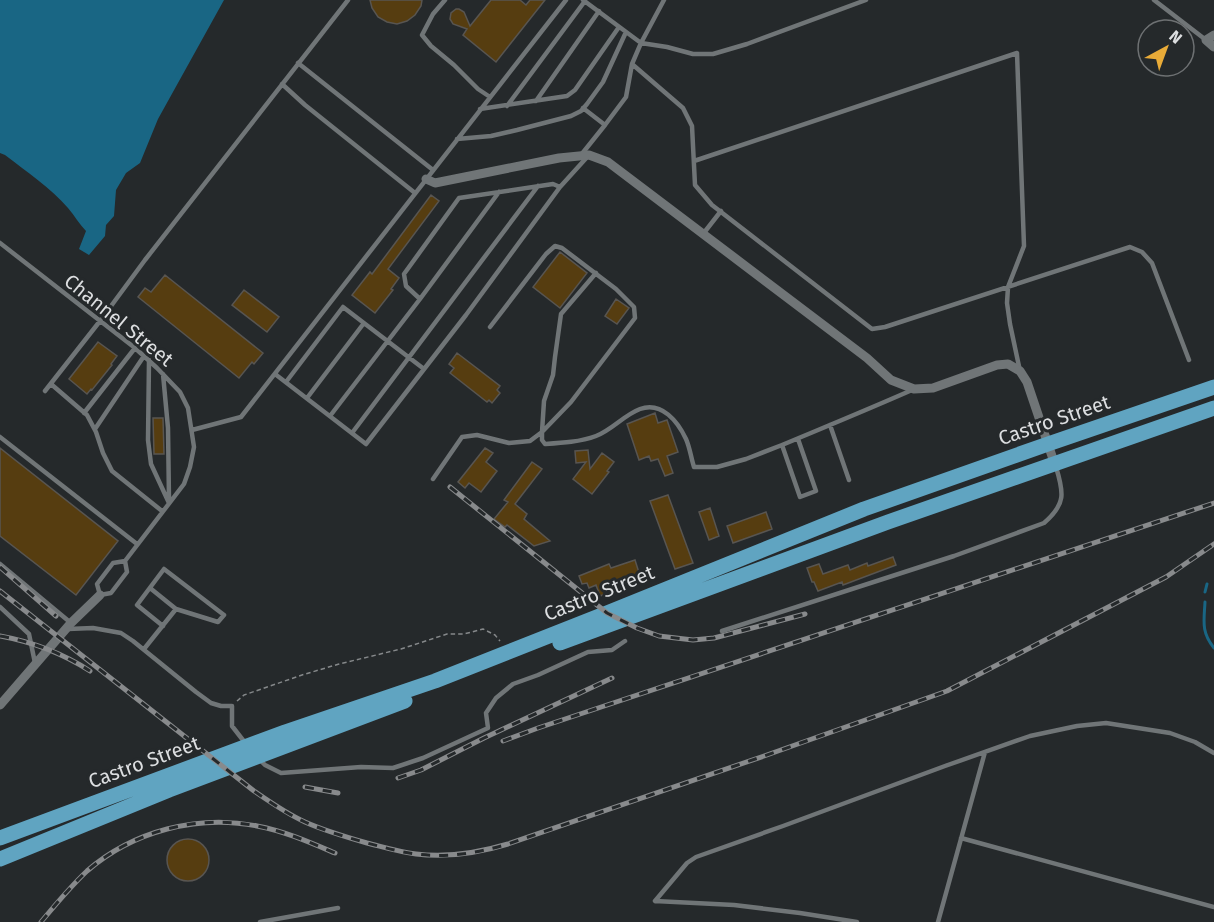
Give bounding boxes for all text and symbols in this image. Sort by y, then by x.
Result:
north arrow [1136,18,1196,78]
text: N [1165,26,1186,48]
street label: Channel Street [60,269,179,372]
street label: Castro Street [995,389,1114,450]
street label: Castro Street [540,560,658,626]
street label: Castro Street [85,731,204,793]

